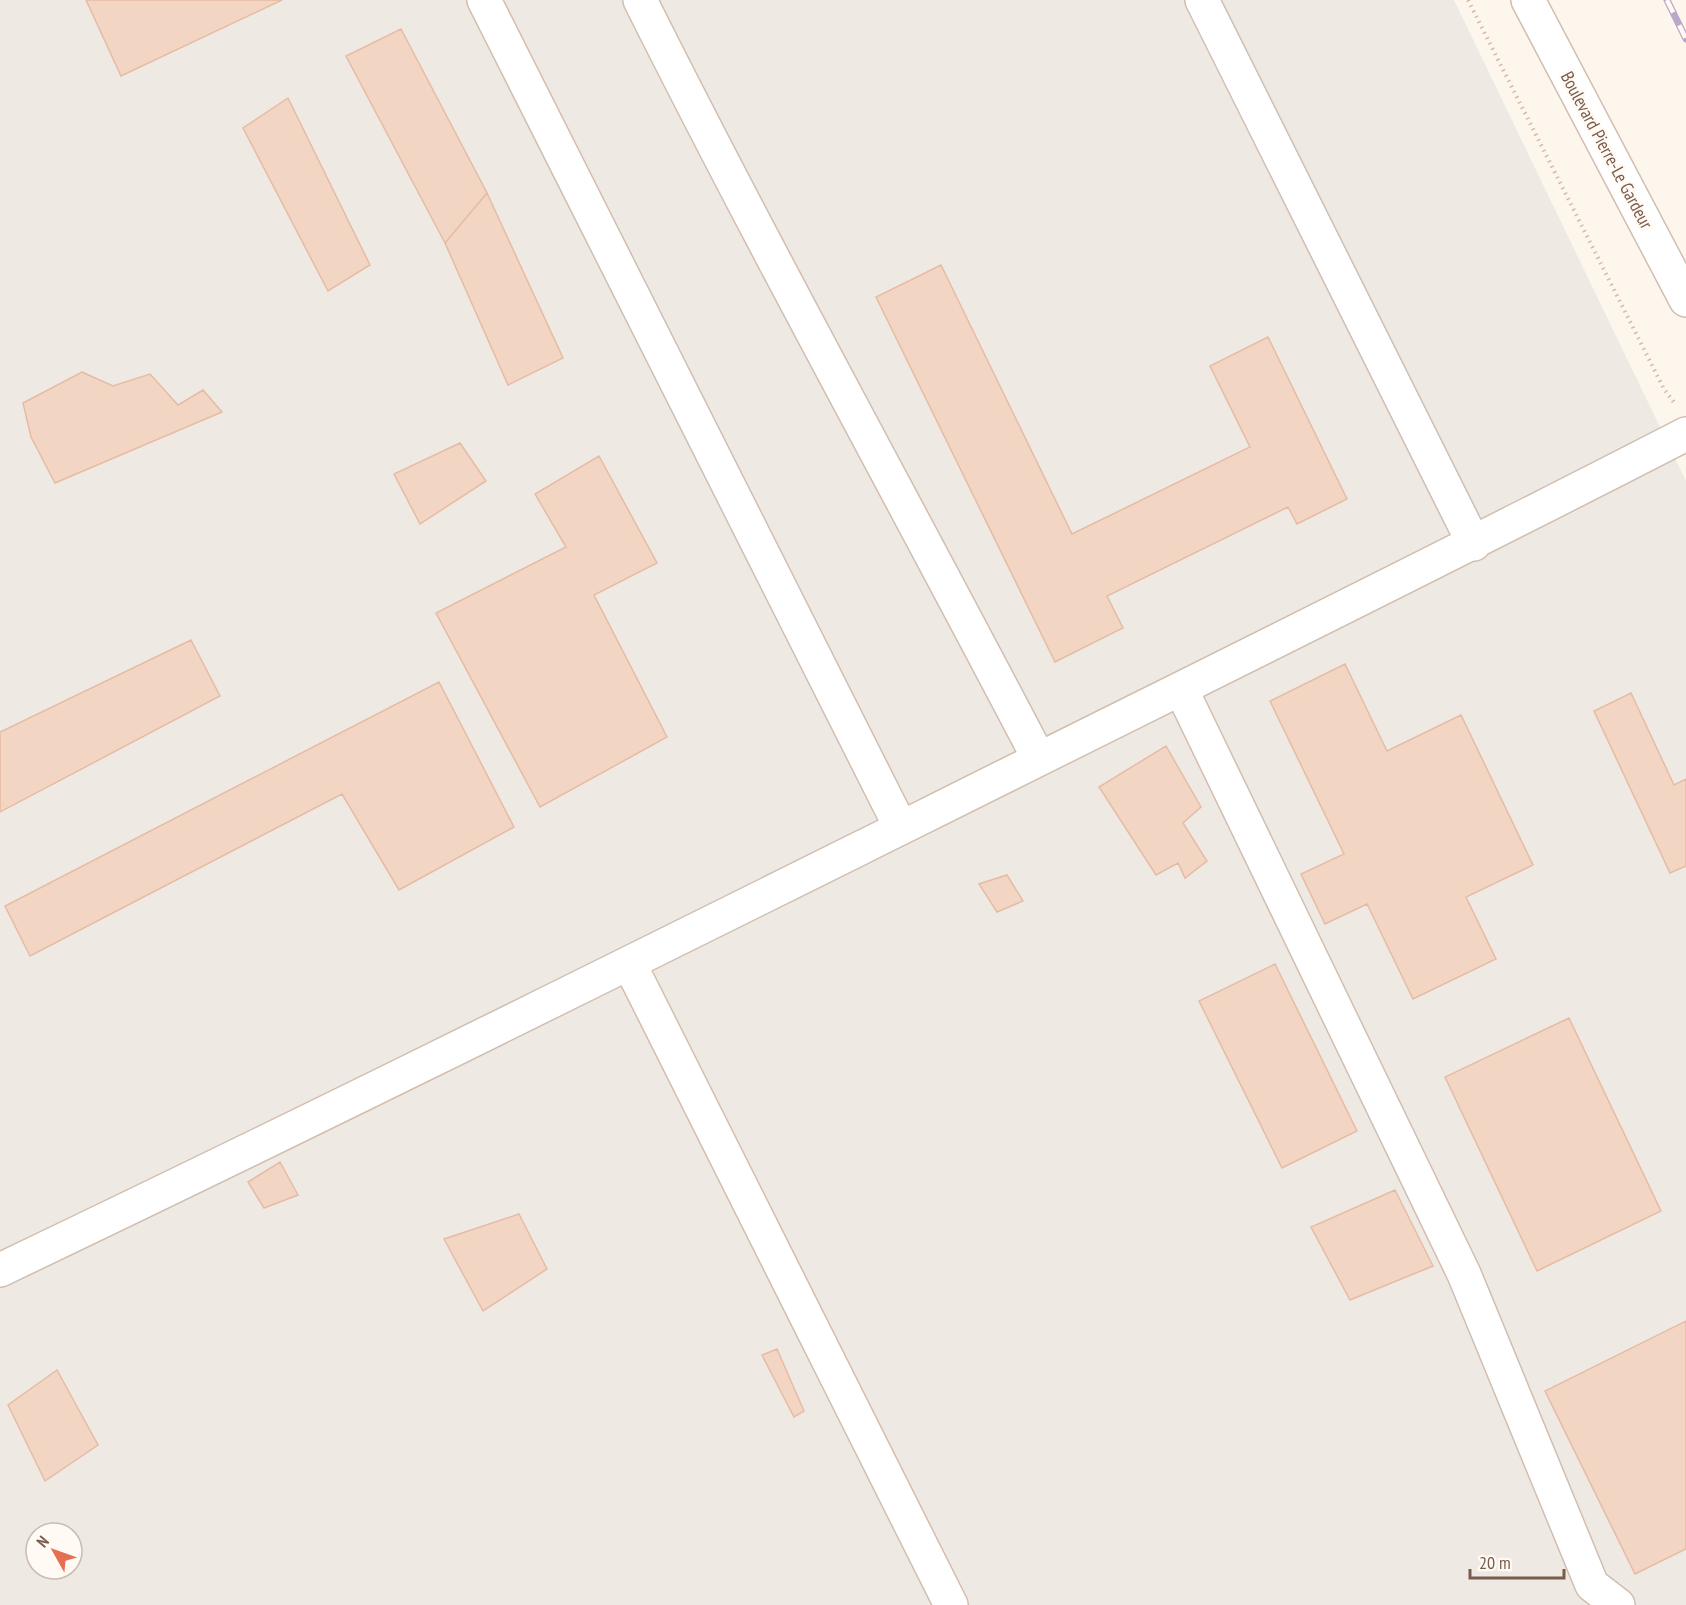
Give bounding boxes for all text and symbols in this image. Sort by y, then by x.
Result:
street label: Boulevard Pierre-Le Gardeur [1556,67,1658,233]
north arrow [24,1521,84,1581]
text: N [32,1532,53,1551]
scale bar [1470,1542,1564,1580]
text: 20 m [1479,1551,1511,1574]

